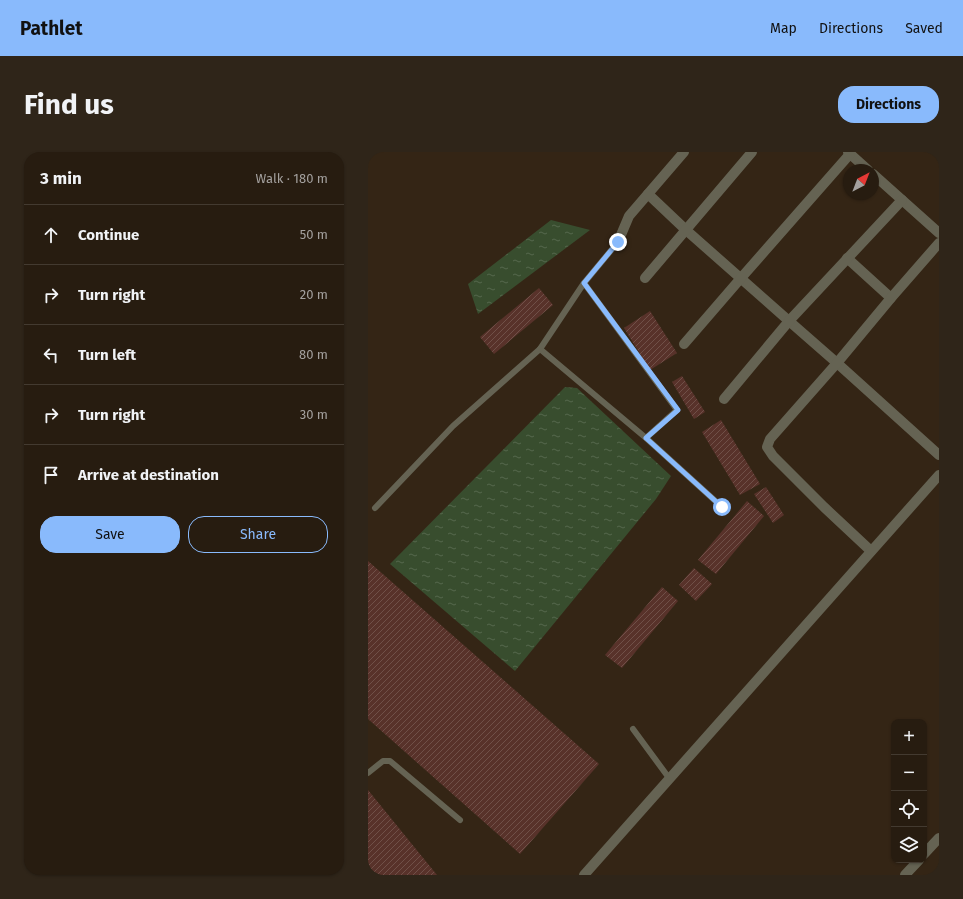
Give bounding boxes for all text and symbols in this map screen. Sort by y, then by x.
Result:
text: Pathlet [20,17,83,40]
text: Map [770,20,797,37]
text: Directions [819,20,883,37]
text: Saved [905,20,943,37]
button: Directions [838,86,939,123]
text: Find us [24,88,114,121]
north arrow [843,164,879,200]
text: 3 min [40,168,82,189]
text: Walk · 180 m [256,171,328,186]
icon: ahead [40,224,62,246]
text: Continue [78,226,139,244]
text: 50 m [300,227,328,242]
route end [609,233,627,251]
icon: right [40,284,62,306]
text: Turn right [78,286,145,304]
text: 20 m [300,287,328,302]
icon: left [40,344,62,366]
text: Turn left [78,346,136,364]
text: 80 m [299,347,328,362]
icon: right [40,404,62,426]
text: Turn right [78,406,145,424]
text: 30 m [300,407,328,422]
icon: arrive [40,464,62,486]
text: Arrive at destination [78,466,219,484]
route start [713,498,731,516]
button: Save [40,516,180,553]
button: Share [188,516,328,553]
map controls [891,719,927,863]
button: + [891,719,927,755]
button: − [891,755,927,791]
button: locate [891,791,927,827]
button: layers [891,827,927,863]

